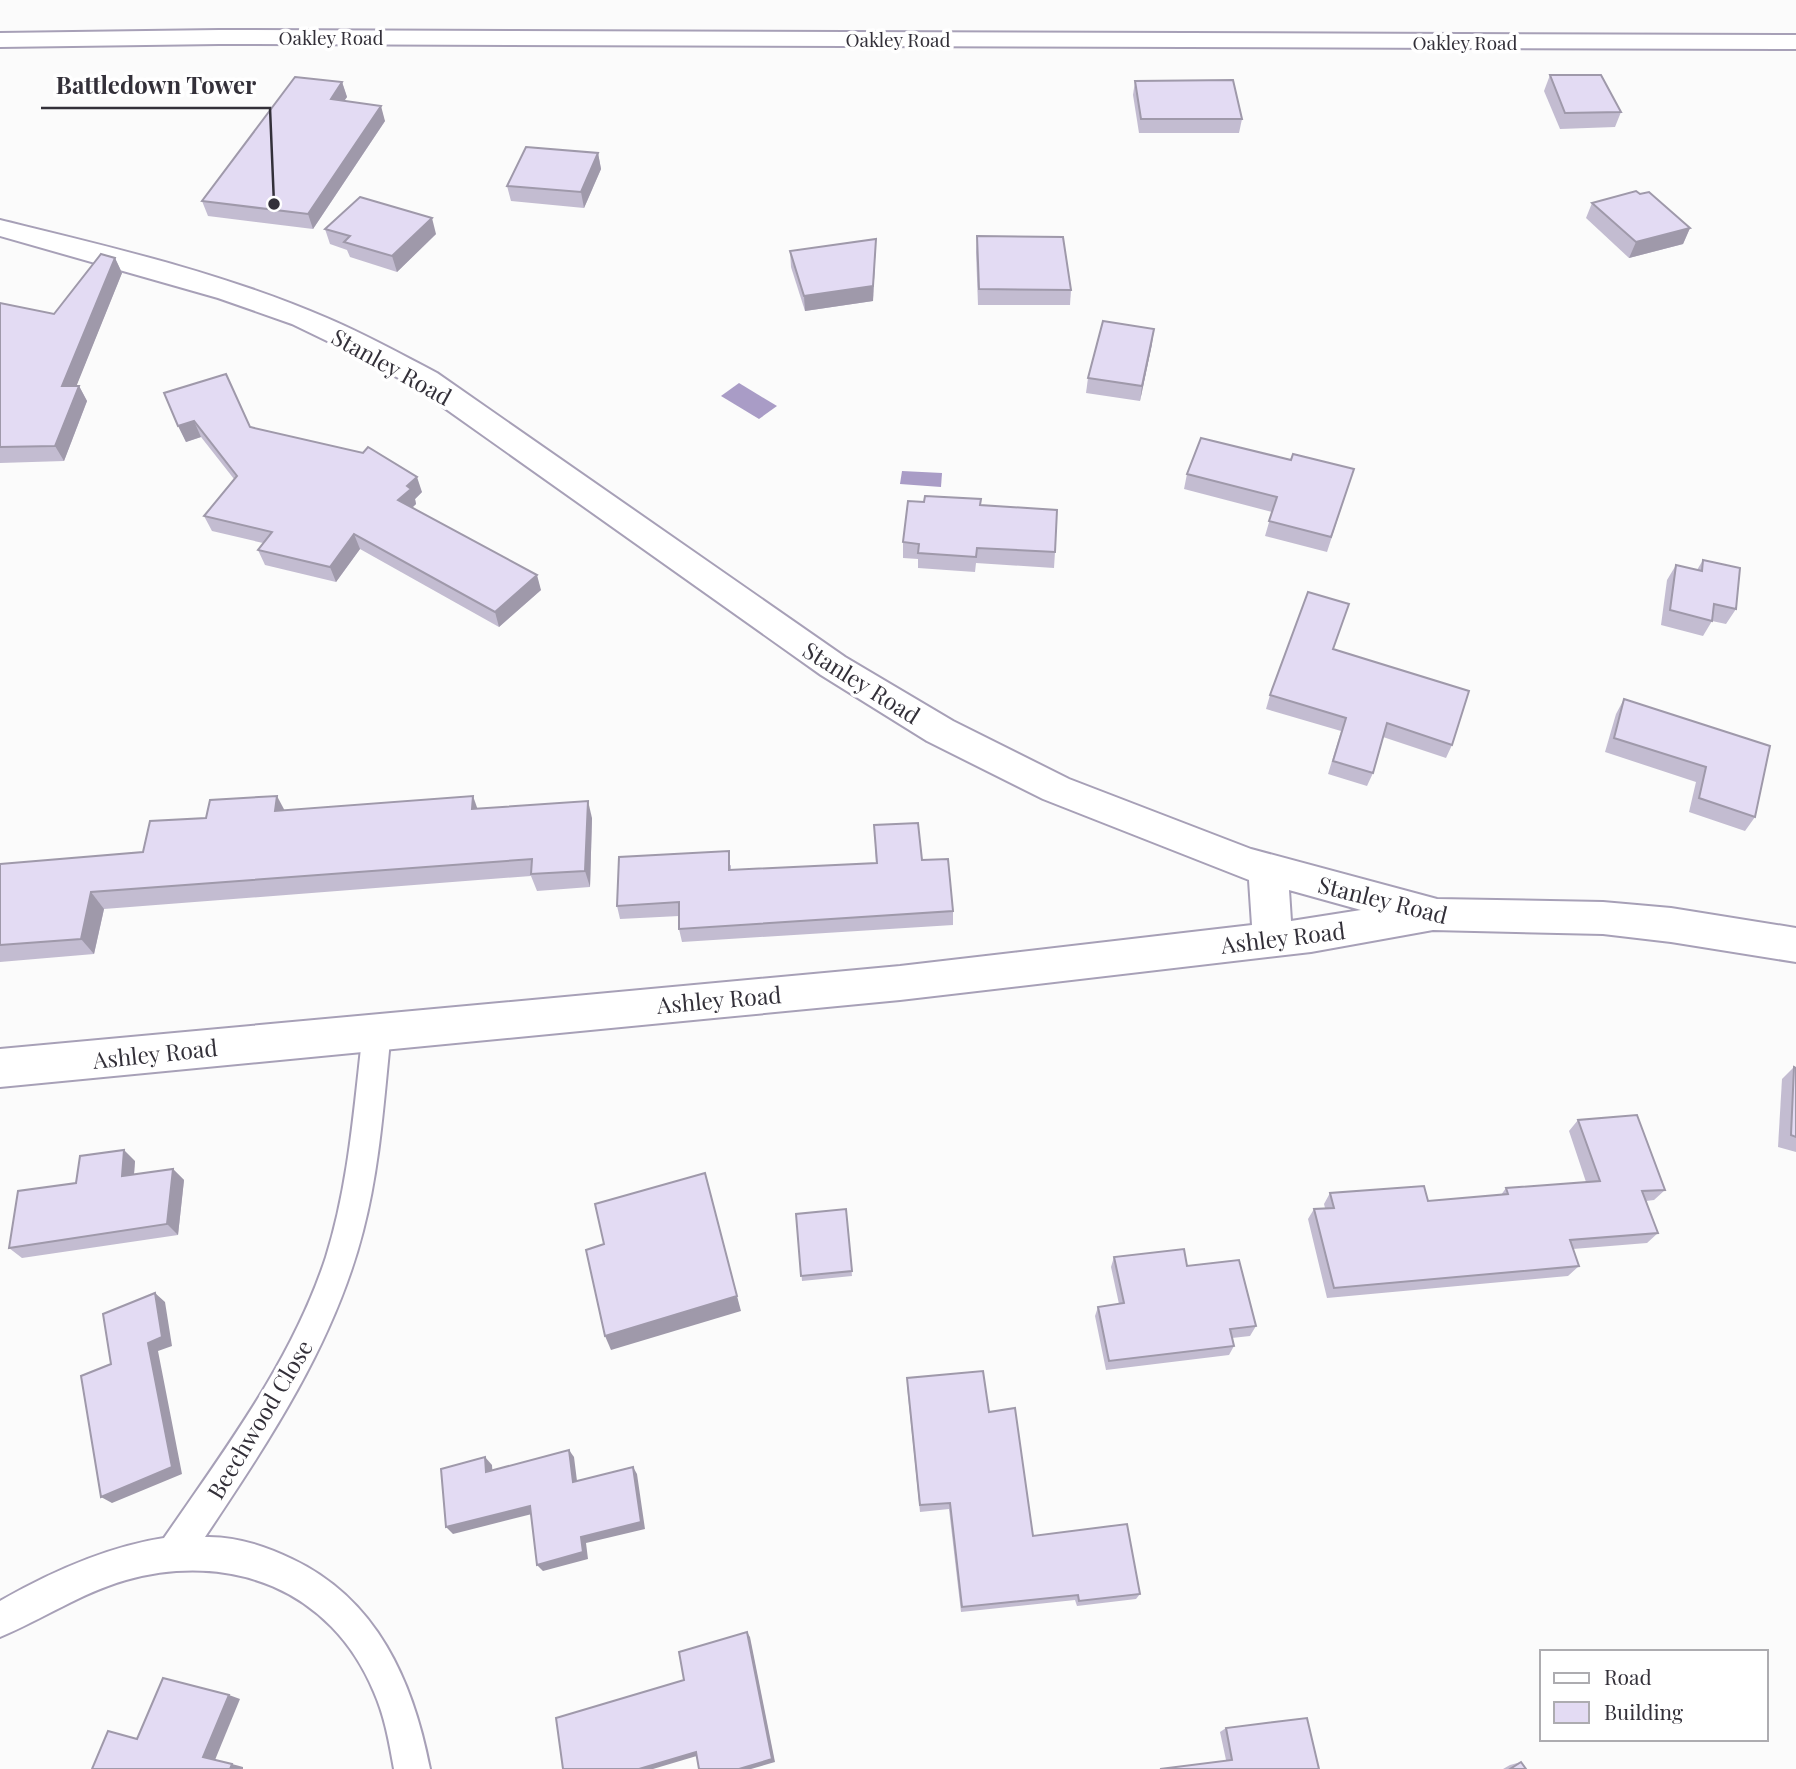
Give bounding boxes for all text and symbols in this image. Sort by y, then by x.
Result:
street label: Oakley Road [278,24,384,50]
street label: Oakley Road [845,26,951,52]
street label: Oakley Road [1412,29,1518,55]
callout: Battledown Tower [41,63,270,108]
text: Battledown Tower [56,68,257,100]
street label: Stanley Road [327,320,457,412]
street label: Stanley Road [798,634,926,730]
street label: Stanley Road [1315,868,1451,930]
street label: Ashley Road [1218,914,1347,960]
street label: Ashley Road [654,978,783,1020]
street label: Ashley Road [90,1031,219,1075]
street label: Beechwood Close [199,1334,319,1504]
legend [1540,1650,1768,1741]
text: Road [1604,1662,1652,1690]
text: Building [1604,1697,1683,1725]

